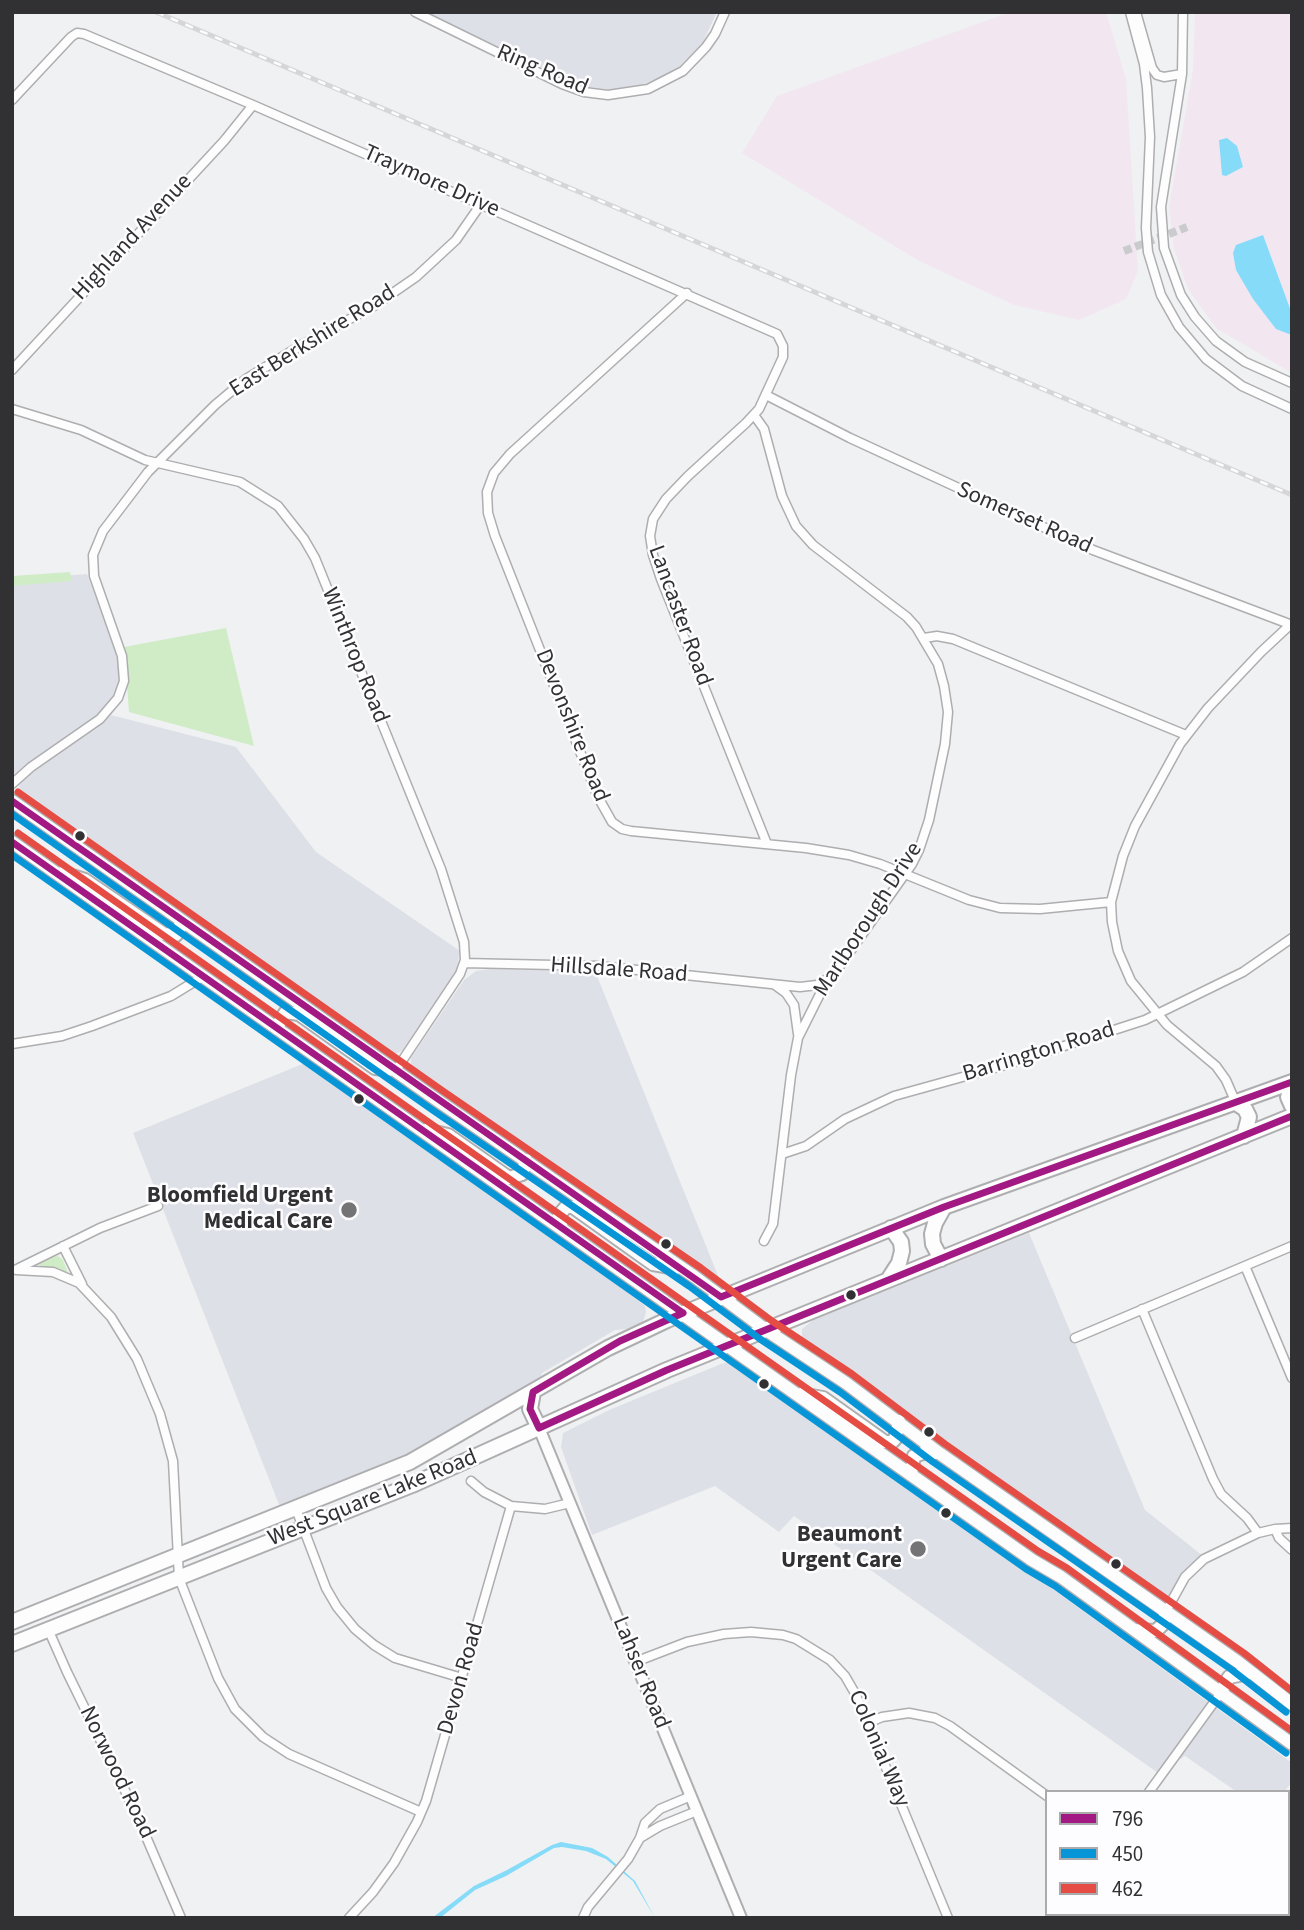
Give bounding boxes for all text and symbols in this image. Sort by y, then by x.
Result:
street label: Ring Road [492,39,592,103]
street label: Traymore Drive [359,140,503,224]
street label: Highland Avenue [67,169,199,307]
street label: East Berkshire Road [225,280,401,404]
street label: Somerset Road [952,477,1096,561]
street label: Lancaster Road [641,542,717,690]
street label: Winthrop Road [314,584,394,728]
street label: Devonshire Road [528,646,614,806]
unlabelled marker [73,829,87,843]
street label: Marlborough Drive [809,838,929,1002]
street label: Hillsdale Road [549,952,689,990]
street label: Barrington Road [960,1017,1118,1089]
unlabelled marker [352,1092,366,1106]
place label: Bloomfield Urgent Medical Care [147,1183,333,1237]
marker: Bloomfield Urgent Medical Care [339,1200,359,1220]
unlabelled marker [659,1237,673,1251]
unlabelled marker [844,1288,858,1302]
unlabelled marker [757,1377,771,1391]
unlabelled marker [922,1425,936,1439]
street label: West Square Lake Road [264,1444,482,1554]
unlabelled marker [939,1506,953,1520]
place label: Beaumont Urgent Care [781,1522,902,1576]
marker: Beaumont Urgent Care [908,1539,928,1559]
unlabelled marker [1109,1557,1123,1571]
street label: Lahser Road [605,1613,675,1733]
street label: Devon Road [433,1620,491,1738]
street label: Colonial Way [841,1686,915,1812]
street label: Norwood Road [72,1702,160,1844]
legend [1045,1790,1290,1916]
text: 796 [1112,1804,1143,1834]
text: 450 [1112,1839,1143,1869]
text: 462 [1112,1874,1143,1904]

